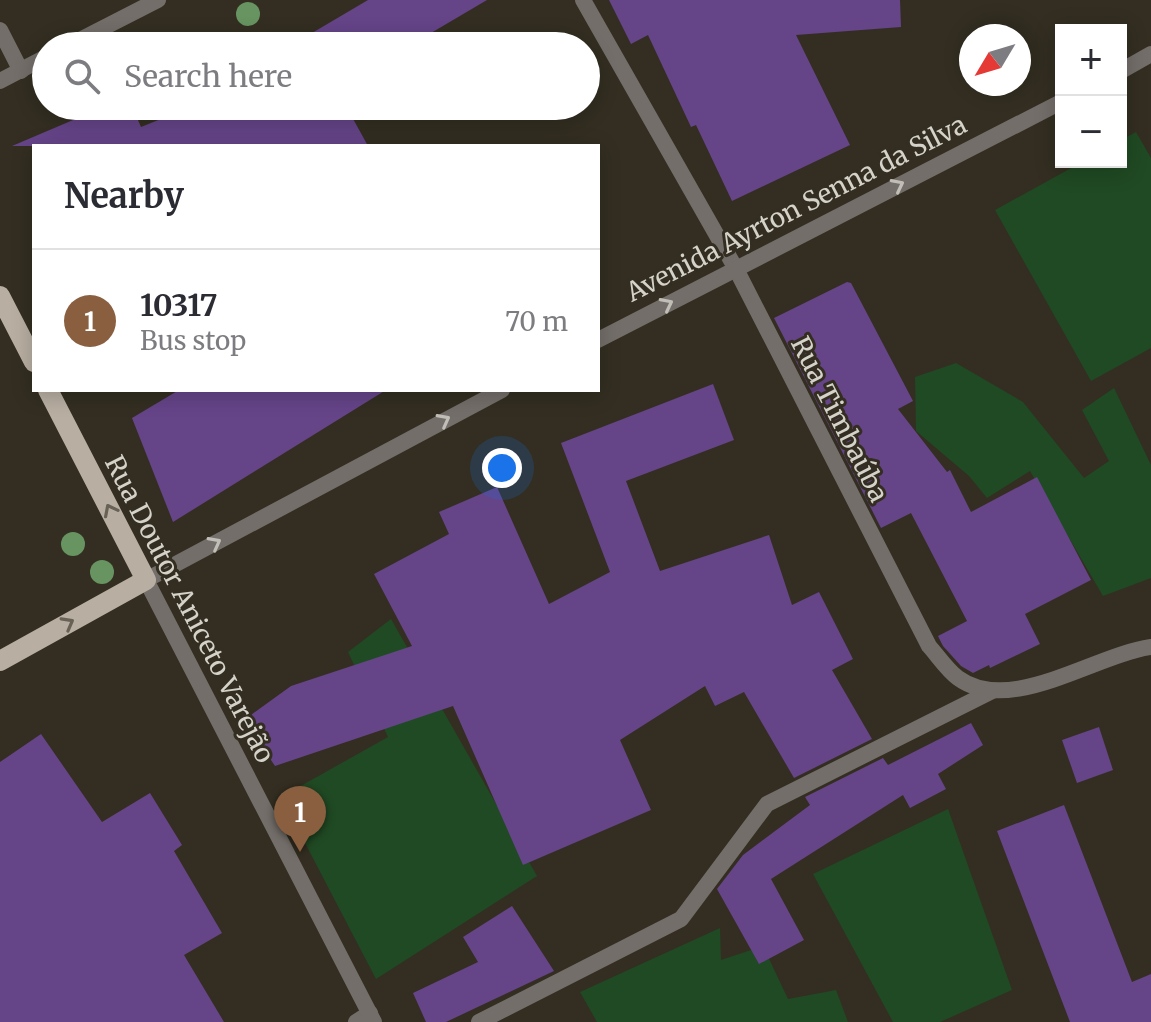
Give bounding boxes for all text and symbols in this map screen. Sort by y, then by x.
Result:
north arrow [959,24,1031,96]
map controls [1055,24,1127,168]
button: + [1055,24,1127,96]
search box [32,32,600,120]
icon: search [60,54,104,98]
text: Search here [124,57,292,95]
button: − [1055,96,1127,168]
street label: Avenida Ayrton Senna da Silva [619,108,972,309]
text: Nearby [64,175,184,217]
one-way arrow [890,179,905,194]
text: 10317 [140,286,218,324]
one-way arrow [659,298,674,314]
text: 1 [84,305,96,338]
text: 70 m [505,305,568,338]
text: Bus stop [140,324,246,357]
street label: Rua Timbaúba [784,331,896,507]
one-way arrow [436,415,450,430]
your location [482,448,522,488]
street label: Rua Doutor Aniceto Varejão [98,450,282,768]
one-way arrow [105,504,120,519]
one-way arrow [206,537,221,552]
one-way arrow [59,617,74,633]
pin: 1 [274,786,326,852]

